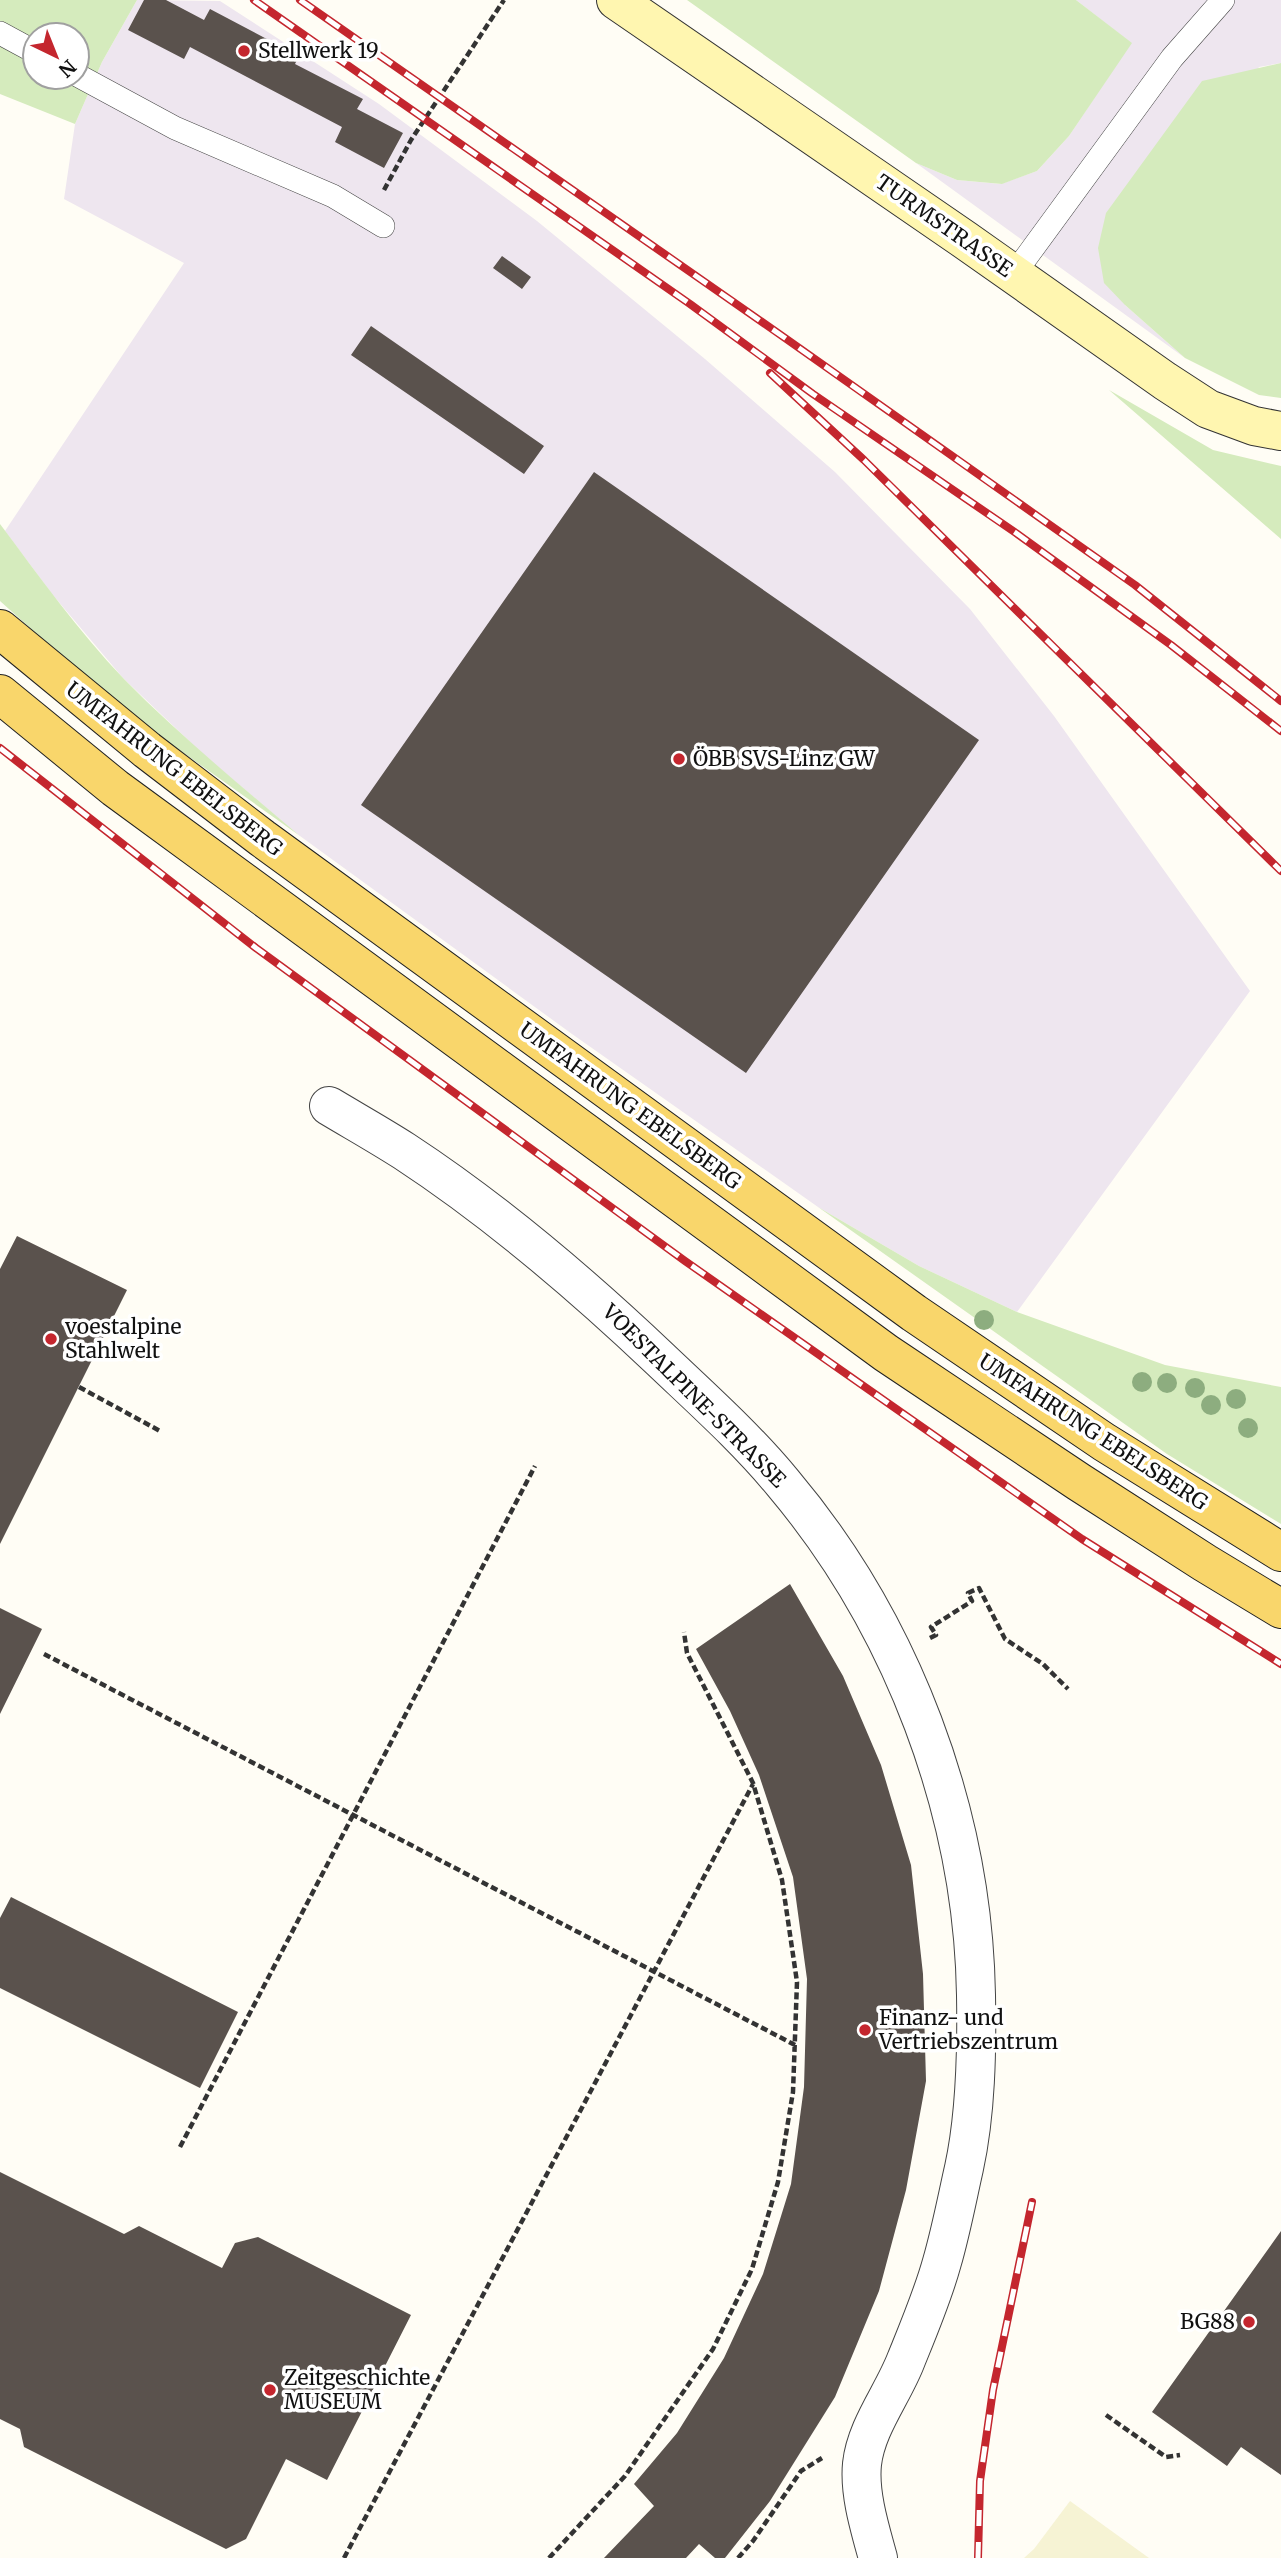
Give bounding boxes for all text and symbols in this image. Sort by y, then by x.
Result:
north arrow [21,21,91,91]
place label: Stellwerk 19 [258,37,379,64]
marker: Stellwerk 19 [236,43,252,59]
text: N [54,55,81,82]
street label: TURMSTRASSE [871,168,1018,283]
street label: UMFAHRUNG EBELSBERG [61,676,288,862]
place label: ÖBB SVS-Linz GW [693,745,876,772]
marker: ÖBB SVS-Linz GW [671,751,687,767]
street label: UMFAHRUNG EBELSBERG [514,1016,746,1195]
street label: VOESTALPINE-STRASSE [596,1297,792,1494]
place label: voestalpine Stahlwelt [64,1313,182,1364]
marker: voestalpine Stahlwelt [43,1331,59,1347]
street label: UMFAHRUNG EBELSBERG [974,1347,1213,1516]
place label: Finanz- und Vertriebszentrum [878,2004,1058,2055]
marker: Finanz- und Vertriebszentrum [857,2022,873,2038]
place label: BG88 [1180,2308,1235,2335]
marker: BG88 [1241,2314,1257,2330]
place label: Zeitgeschichte MUSEUM [284,2364,430,2415]
marker: Zeitgeschichte MUSEUM [262,2382,278,2398]

